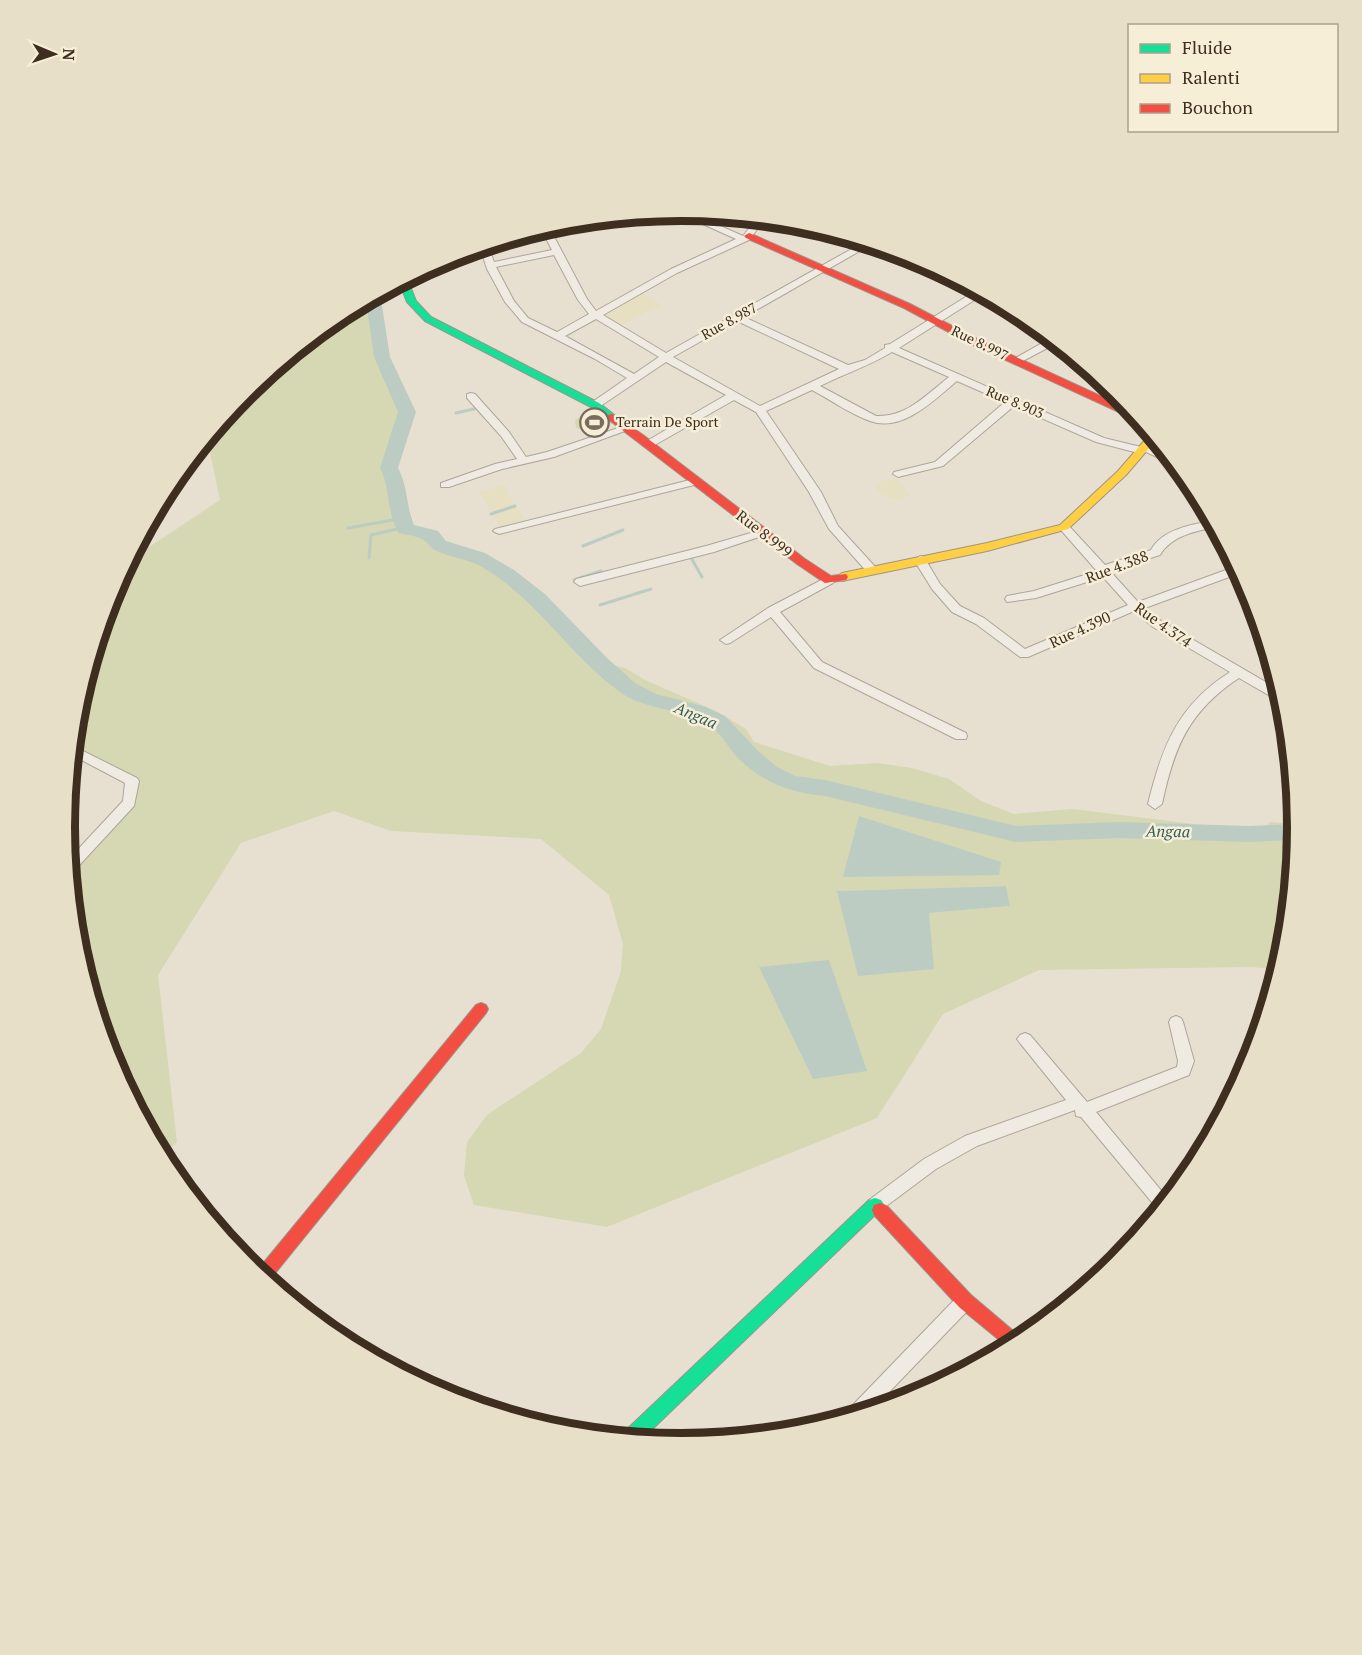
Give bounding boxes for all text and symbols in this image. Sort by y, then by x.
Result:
north arrow [24,24,84,84]
legend [1128,24,1338,132]
text: Fluide [1182,35,1232,59]
text: N [58,48,80,61]
text: Ralenti [1182,65,1240,89]
text: Bouchon [1182,95,1253,119]
street label: Rue 8.987 [697,297,760,344]
street label: Rue 8.997 [949,321,1012,364]
street label: Rue 8.903 [983,381,1047,422]
sports icon: Terrain De Sport [579,406,611,438]
place label: Terrain De Sport [616,412,719,431]
street label: Rue 8.999 [733,505,797,561]
street label: Rue 4.388 [1082,545,1151,587]
street label: Rue 4.374 [1131,597,1196,651]
street label: Rue 4.390 [1046,606,1113,652]
water label: Angaa [670,696,721,734]
water label: Angaa [1145,820,1190,842]

